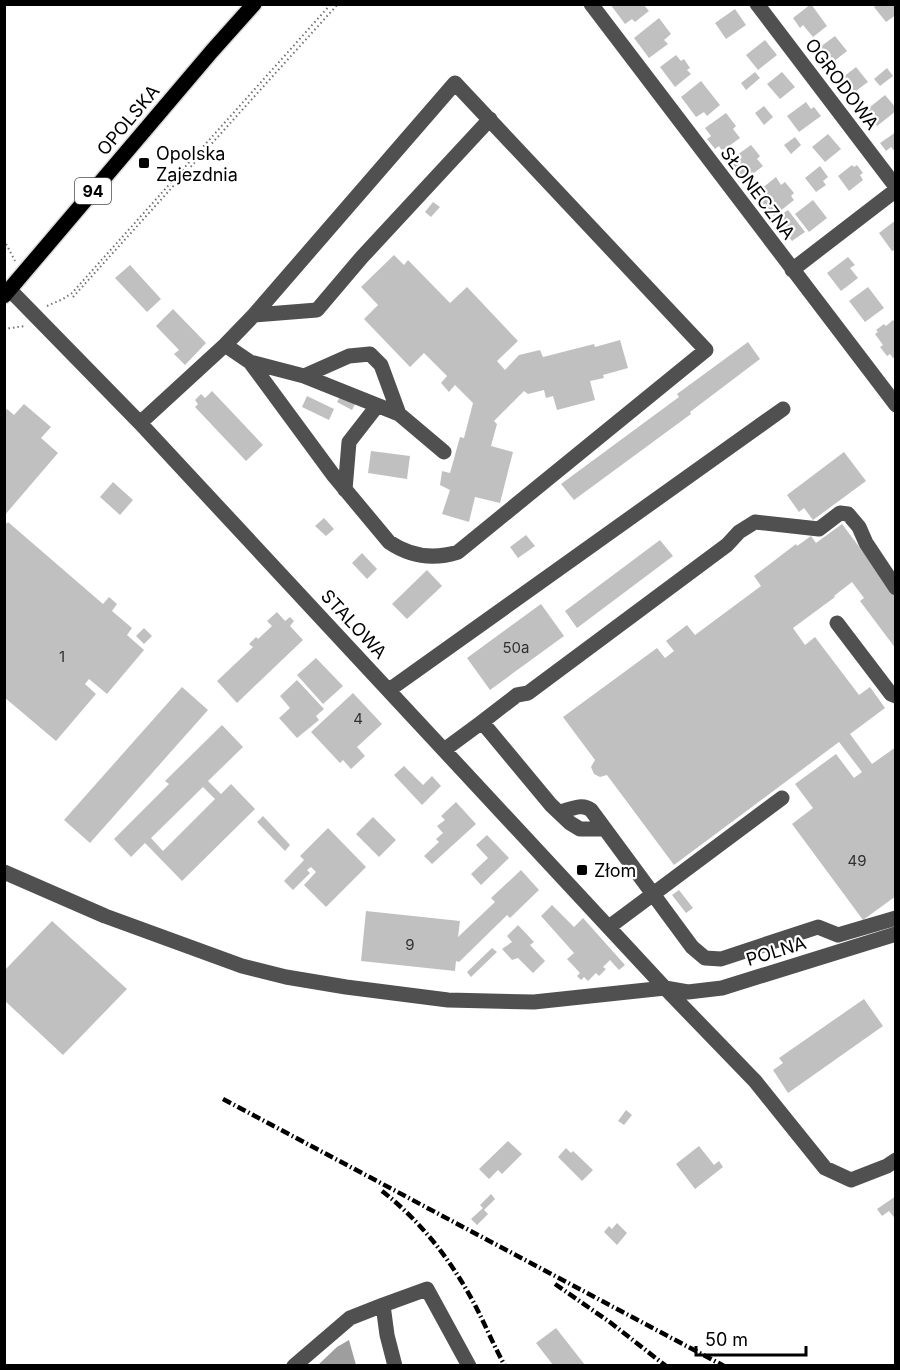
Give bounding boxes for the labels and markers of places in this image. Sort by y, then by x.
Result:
place label: Opolska Zajezdnia [156,143,238,185]
marker: Opolska Zajezdnia [137,156,151,170]
place label: Złom [594,860,636,881]
marker: Złom [575,863,589,877]

